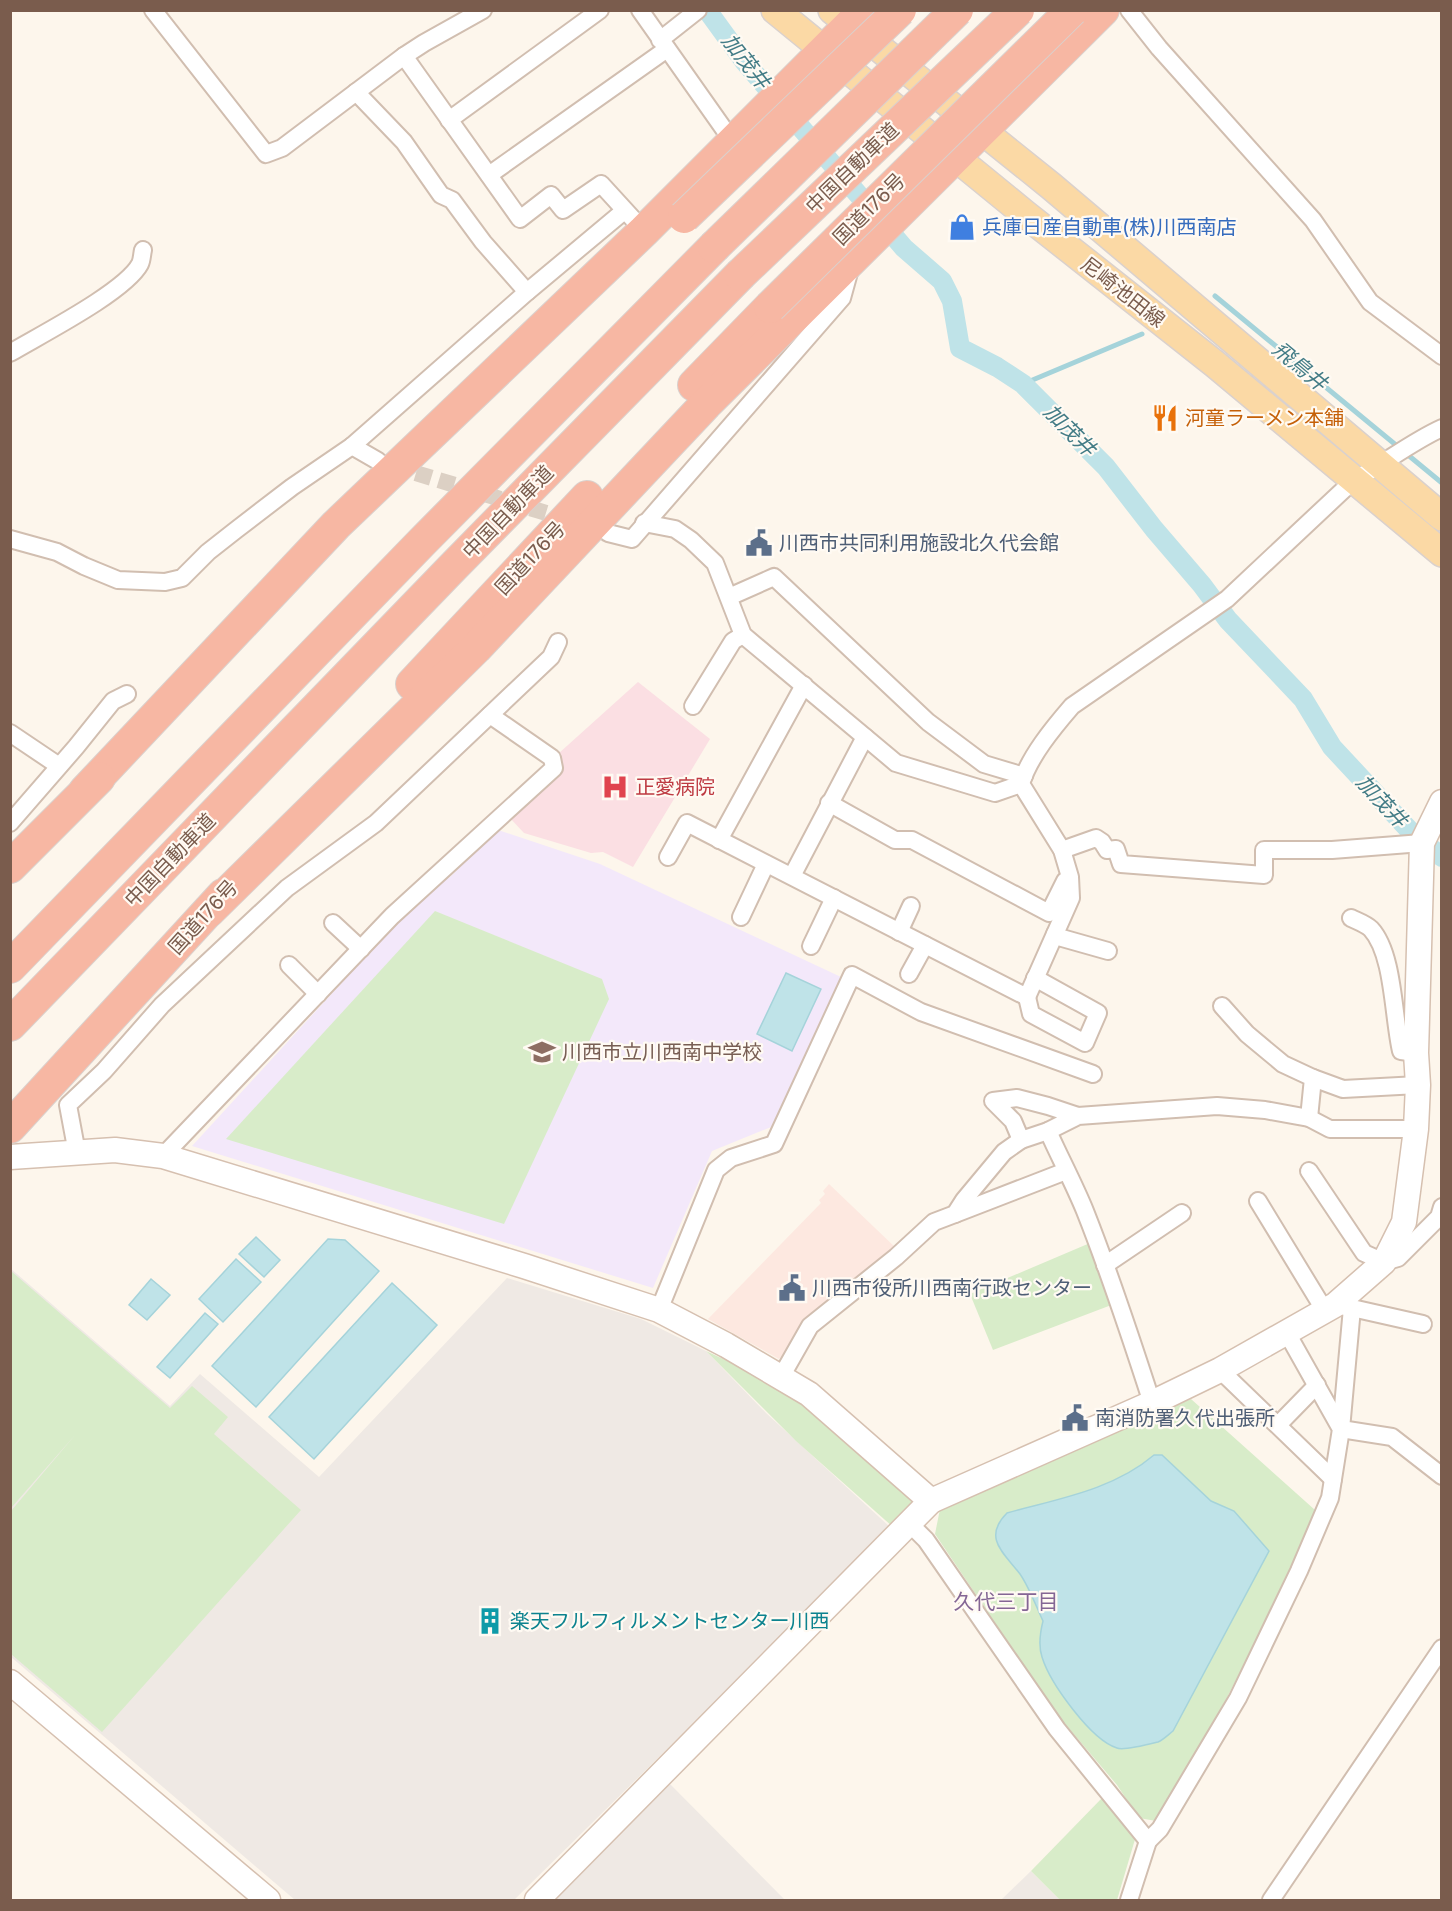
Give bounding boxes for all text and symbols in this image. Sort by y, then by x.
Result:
water label: 加茂井 [717,28,776,95]
street label: 中国自動車道 [801,118,903,218]
street label: 国道176号 [828,168,910,250]
shop icon: 兵庫日産自動車(株)川西南店 [947,212,977,242]
place label: 兵庫日産自動車(株)川西南店 [982,215,1237,239]
street label: 尼崎池田線 [1076,252,1170,332]
water label: 飛鳥井 [1268,336,1334,397]
water label: 加茂井 [1039,399,1103,463]
restaurant icon: 河童ラーメン本舗 [1150,403,1180,433]
place label: 河童ラーメン本舗 [1185,406,1344,430]
street label: 中国自動車道 [458,461,558,563]
street label: 国道176号 [490,516,570,600]
public building icon: 川西市共同利用施設北久代会館 [744,528,774,558]
place label: 川西市共同利用施設北久代会館 [779,531,1059,555]
water label: 加茂井 [1351,769,1414,834]
hospital icon: 正愛病院 [600,772,630,802]
place label: 正愛病院 [635,775,715,799]
street label: 中国自動車道 [120,809,220,911]
street label: 国道176号 [163,875,243,959]
school or university icon: 川西市立川西南中学校 [527,1037,557,1067]
place label: 川西市立川西南中学校 [562,1040,762,1064]
public building icon: 川西市役所川西南行政センター [777,1273,807,1303]
place label: 川西市役所川西南行政センター [812,1276,1092,1300]
public building icon: 南消防署久代出張所 [1060,1403,1090,1433]
place label: 南消防署久代出張所 [1095,1406,1275,1430]
district label: 久代三丁目 [954,1589,1059,1614]
building icon: 楽天フルフィルメントセンター川西 [475,1606,505,1636]
place label: 楽天フルフィルメントセンター川西 [510,1609,830,1633]

